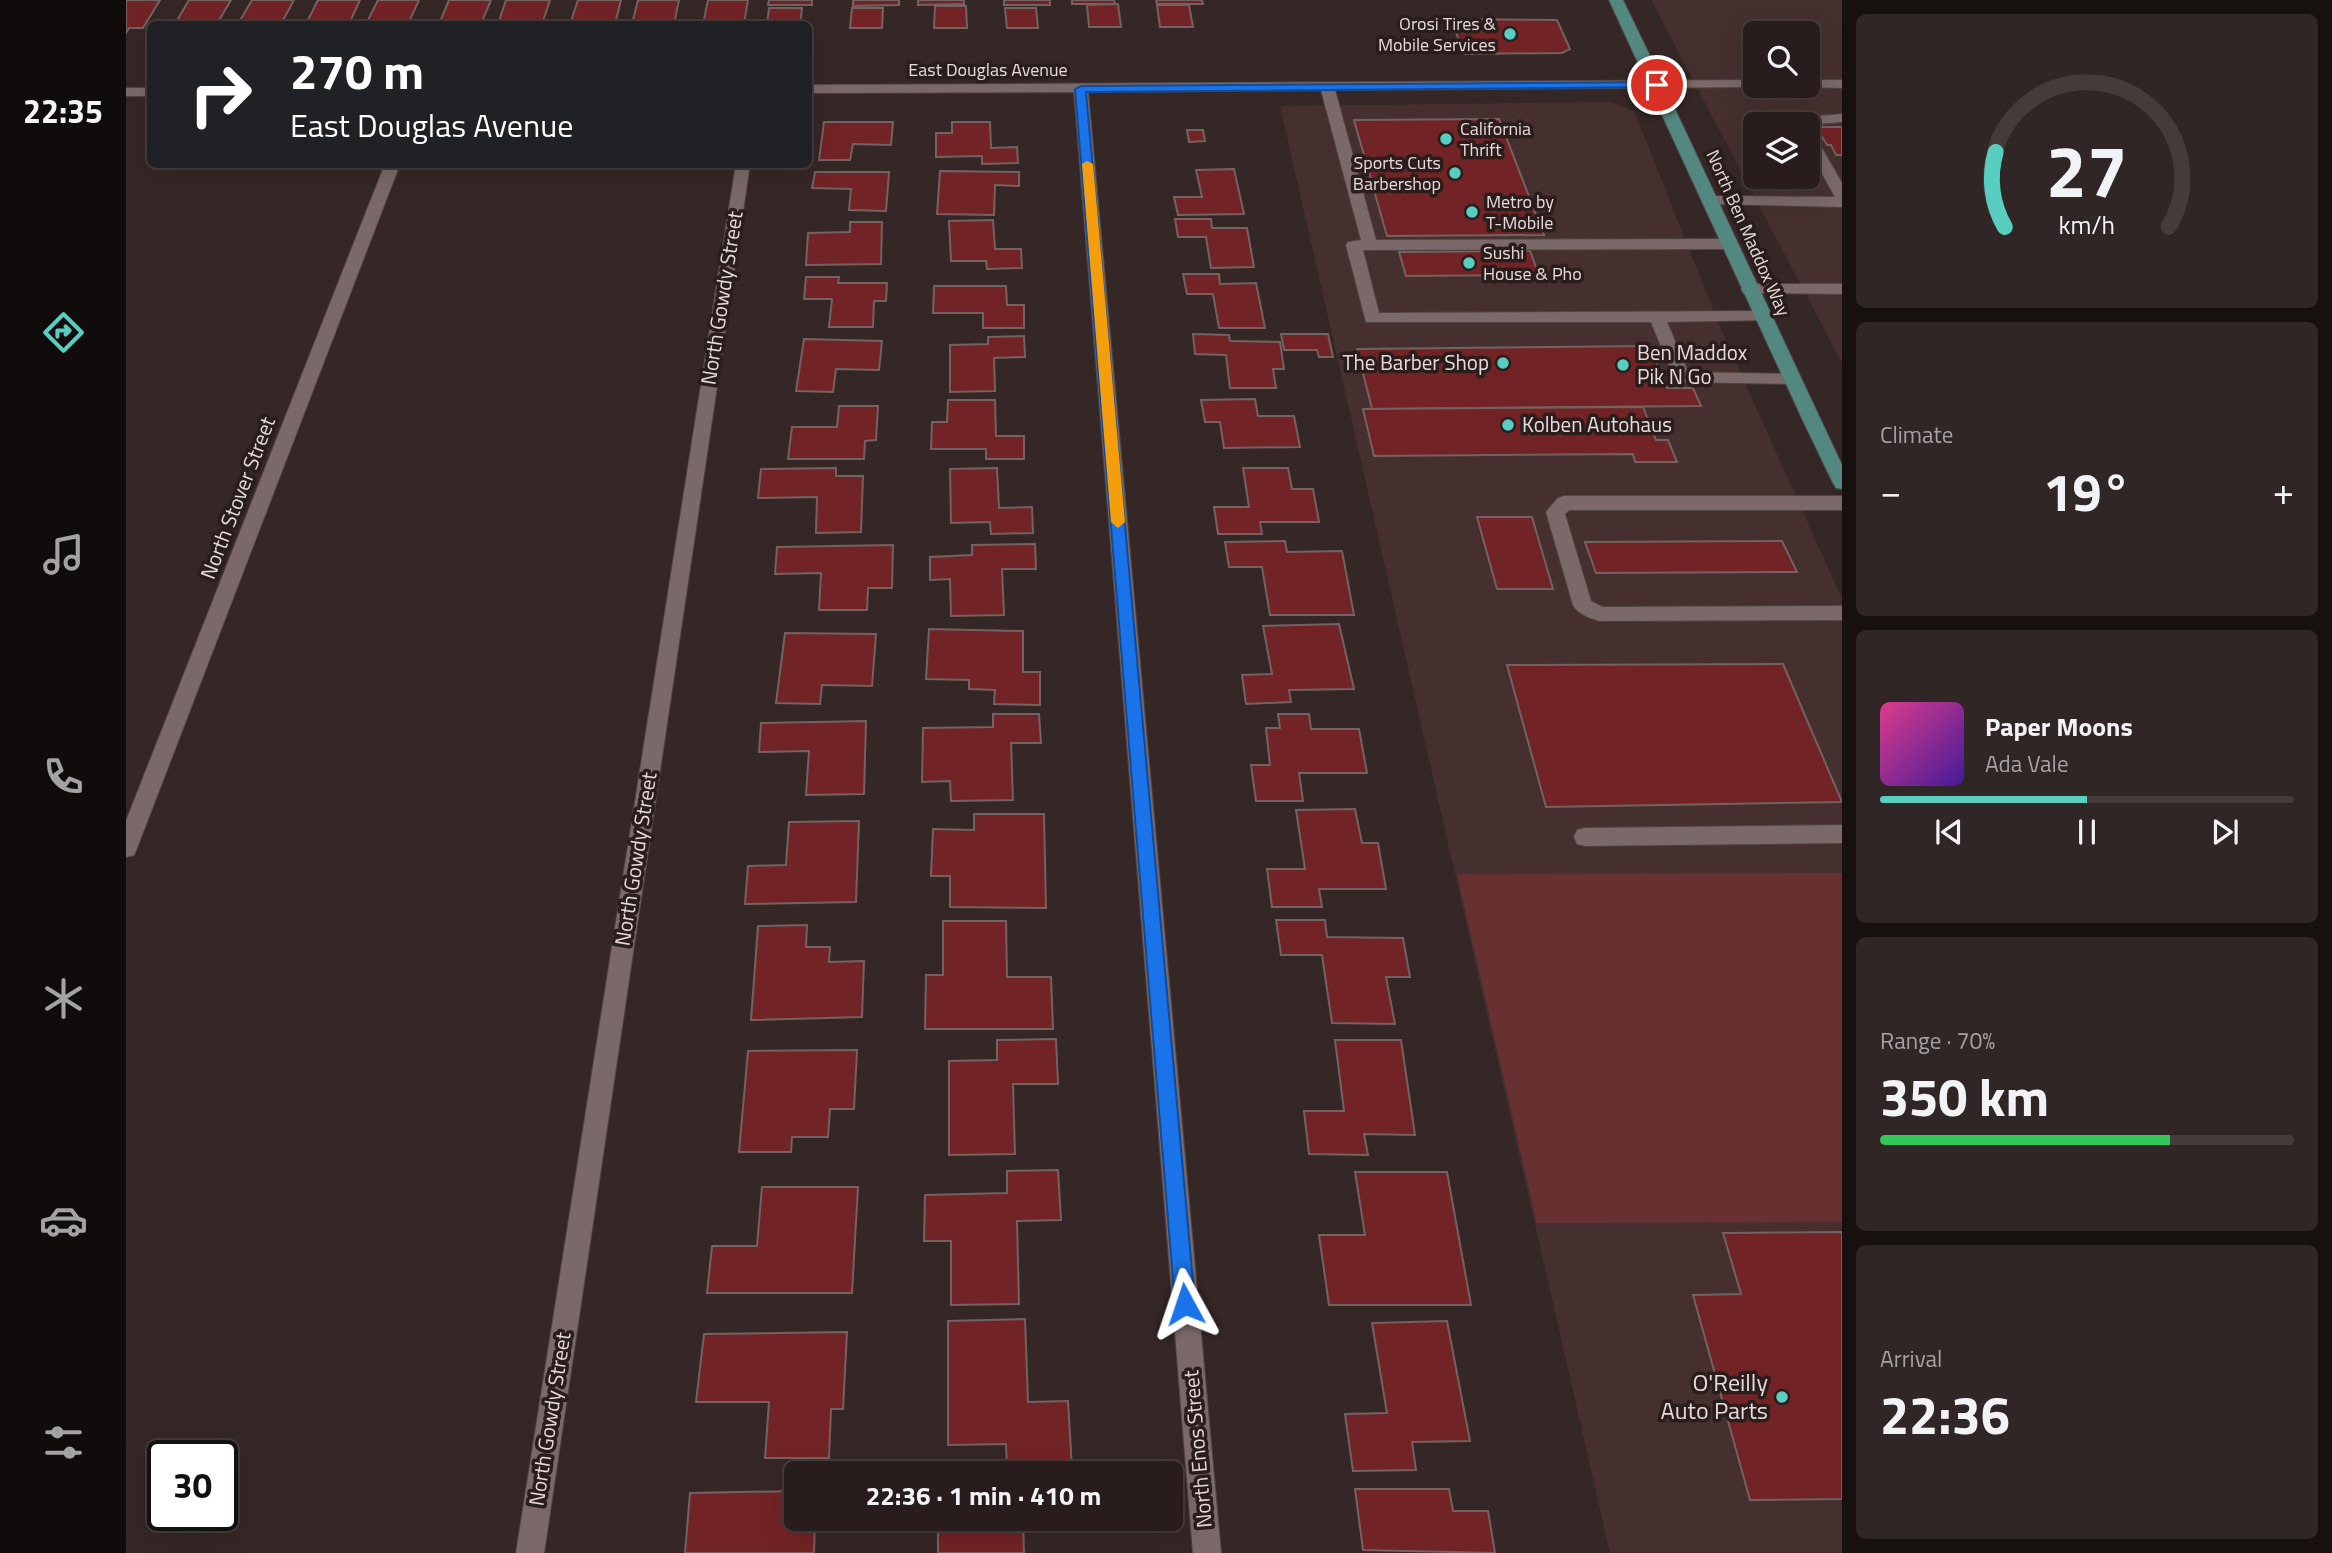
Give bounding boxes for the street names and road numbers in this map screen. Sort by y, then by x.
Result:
street label: East Douglas Avenue [908,56,1068,83]
street label: North Ben Maddox Way [1700,145,1797,321]
street label: North Gowdy Street [691,208,751,387]
street label: North Stover Street [191,411,283,584]
street label: North Gowdy Street [605,769,665,948]
street label: North Gowdy Street [519,1329,579,1508]
street label: North Enos Street [1174,1368,1220,1529]

